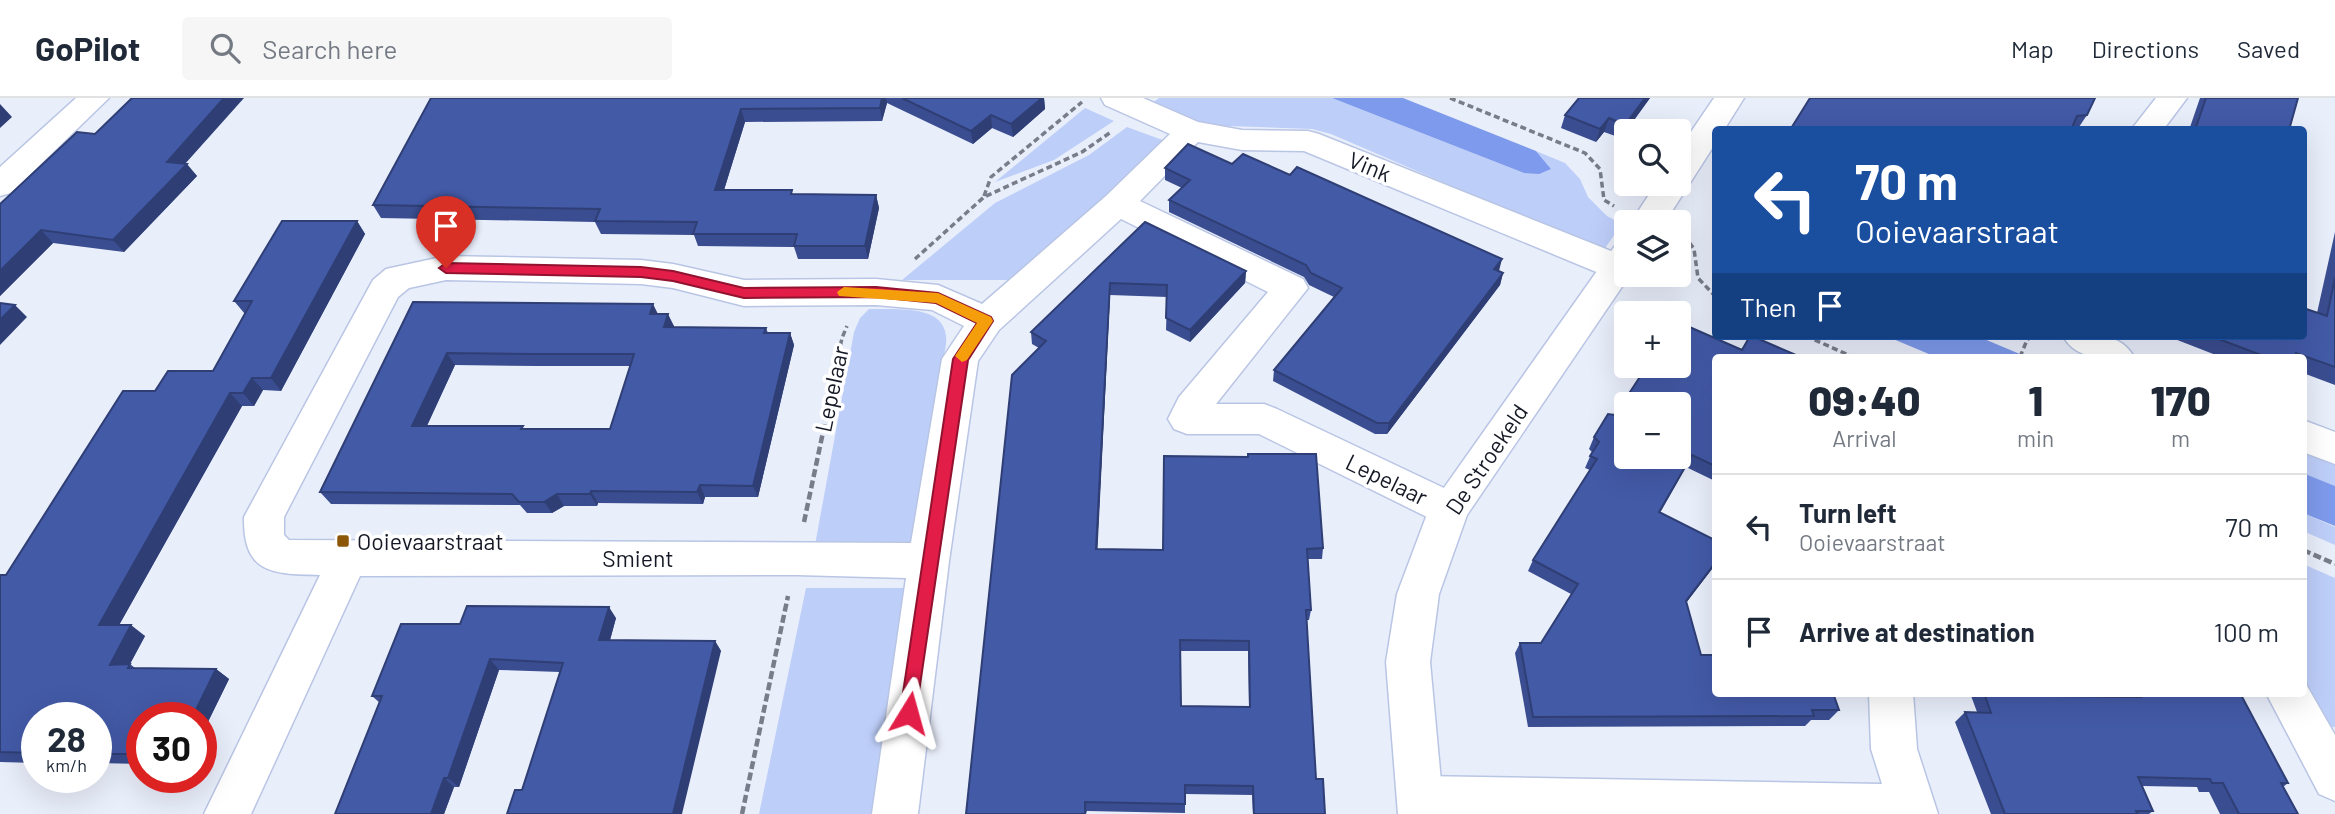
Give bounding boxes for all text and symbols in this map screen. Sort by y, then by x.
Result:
search box [182,17,672,80]
text: GoPilot [35,28,140,68]
icon: search [206,29,244,67]
text: Search here [262,33,397,64]
text: Map [2011,34,2054,63]
text: Directions [2092,34,2199,63]
text: Saved [2237,34,2300,63]
map controls [1614,119,1691,469]
button: search [1614,119,1691,196]
street label: Vink [1345,145,1395,187]
text: 70 m [1855,151,1958,210]
icon: left [1740,154,1831,245]
pin [416,196,476,268]
icon: arrive [427,207,465,245]
button: layers [1614,210,1691,287]
text: Ooievaarstraat [1855,211,2059,249]
icon: arrive [1811,287,1849,325]
text: Then [1740,291,1797,322]
button: + [1614,301,1691,378]
street label: Lepelaar [808,343,854,435]
text: 09:40 [1808,374,1921,424]
text: 1 [2028,374,2043,424]
text: 170 [2151,374,2211,424]
button: − [1614,392,1691,469]
street label: De Stroekeld [1439,398,1533,520]
text: Arrival [1832,424,1897,452]
text: min [2017,424,2054,452]
text: m [2171,424,2190,452]
street label: Lepelaar [1342,447,1433,511]
text: Turn left [1799,497,1897,528]
icon: left [1740,508,1778,546]
text: 70 m [2225,511,2279,542]
place label: Ooievaarstraat [357,527,504,555]
text: Ooievaarstraat [1799,528,1946,556]
marker: Ooievaarstraat [335,533,351,549]
street label: Smient [602,544,674,572]
icon: arrive [1740,613,1778,651]
text: Arrive at destination [1799,616,2035,647]
text: 100 m [2214,616,2279,647]
position arrow [872,676,946,750]
speed limit sign: 30 [126,702,217,793]
text: 28 [47,717,86,759]
text: km/h [46,754,87,776]

